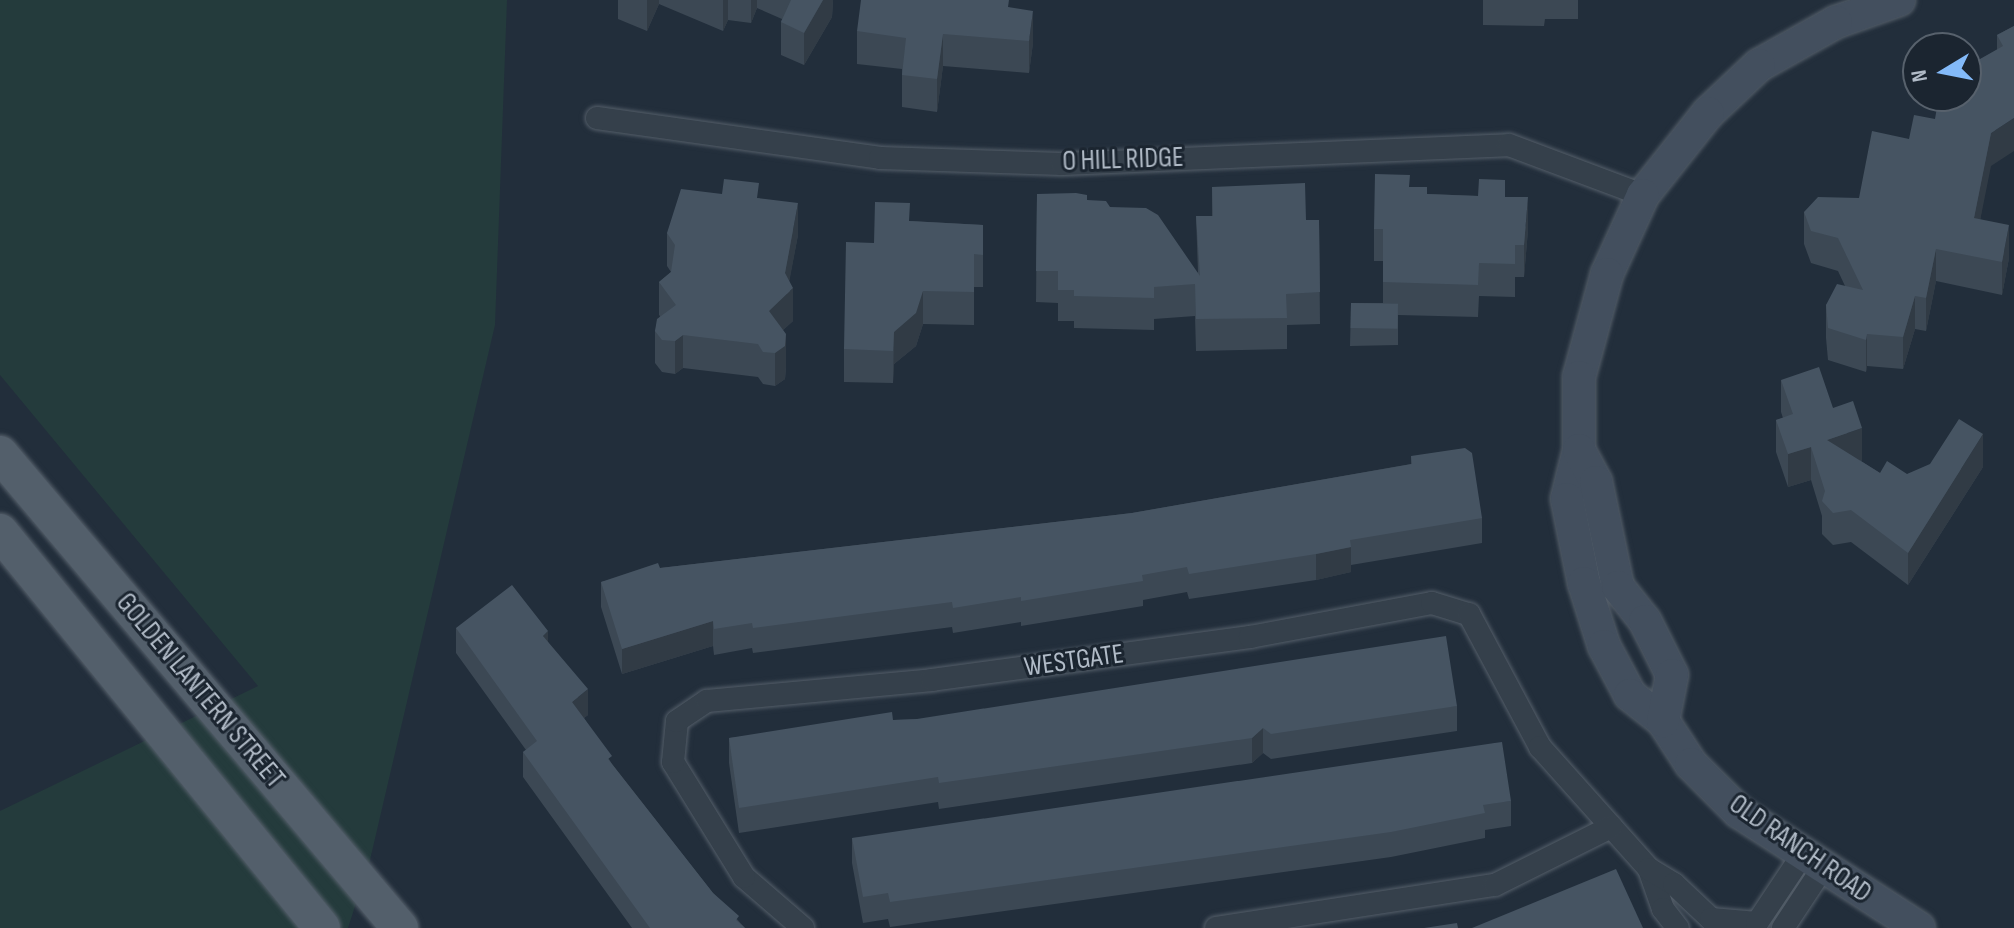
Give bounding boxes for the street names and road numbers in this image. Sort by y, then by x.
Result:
street label: O HILL RIDGE [1062,141,1184,179]
street label: GOLDEN LANTERN STREET [109,587,291,795]
street label: WESTGATE [1022,637,1126,685]
street label: OLD RANCH ROAD [1722,788,1878,910]

